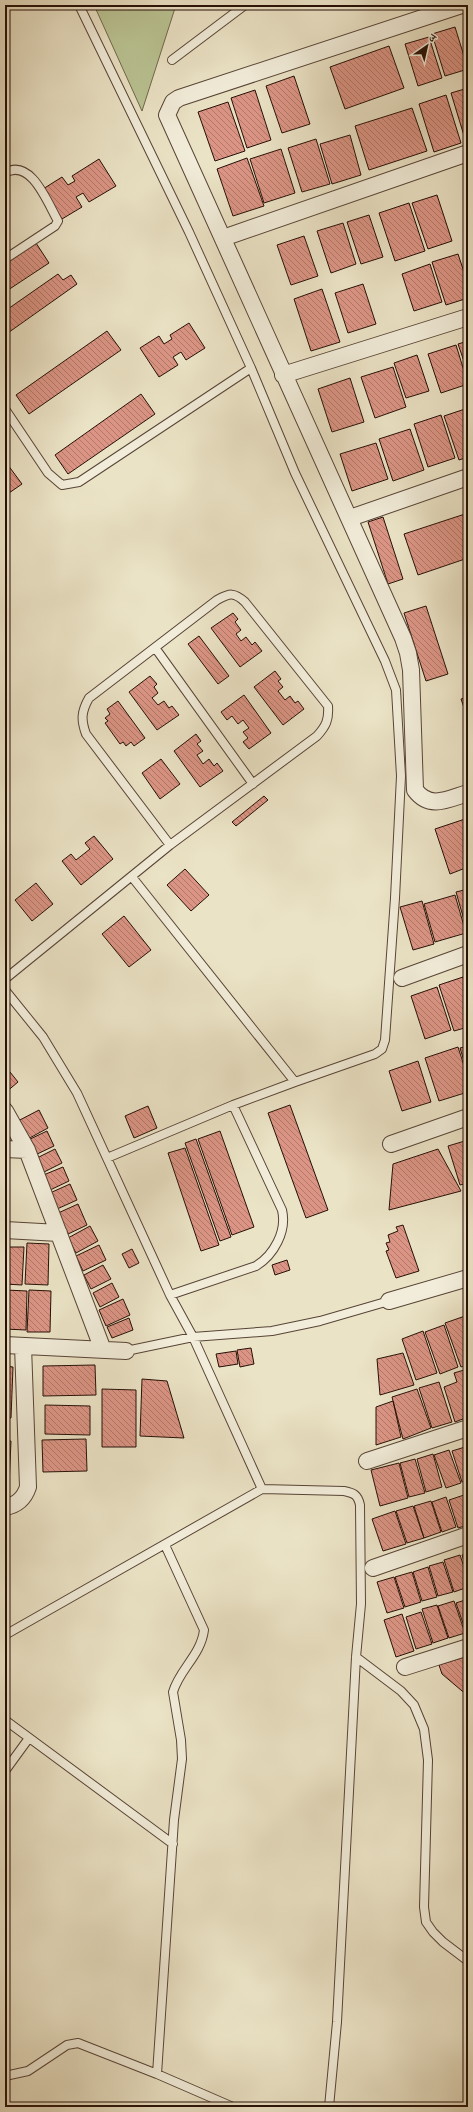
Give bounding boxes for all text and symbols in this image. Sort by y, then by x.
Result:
north arrow [407,26,447,66]
text: उ [426,31,439,46]

